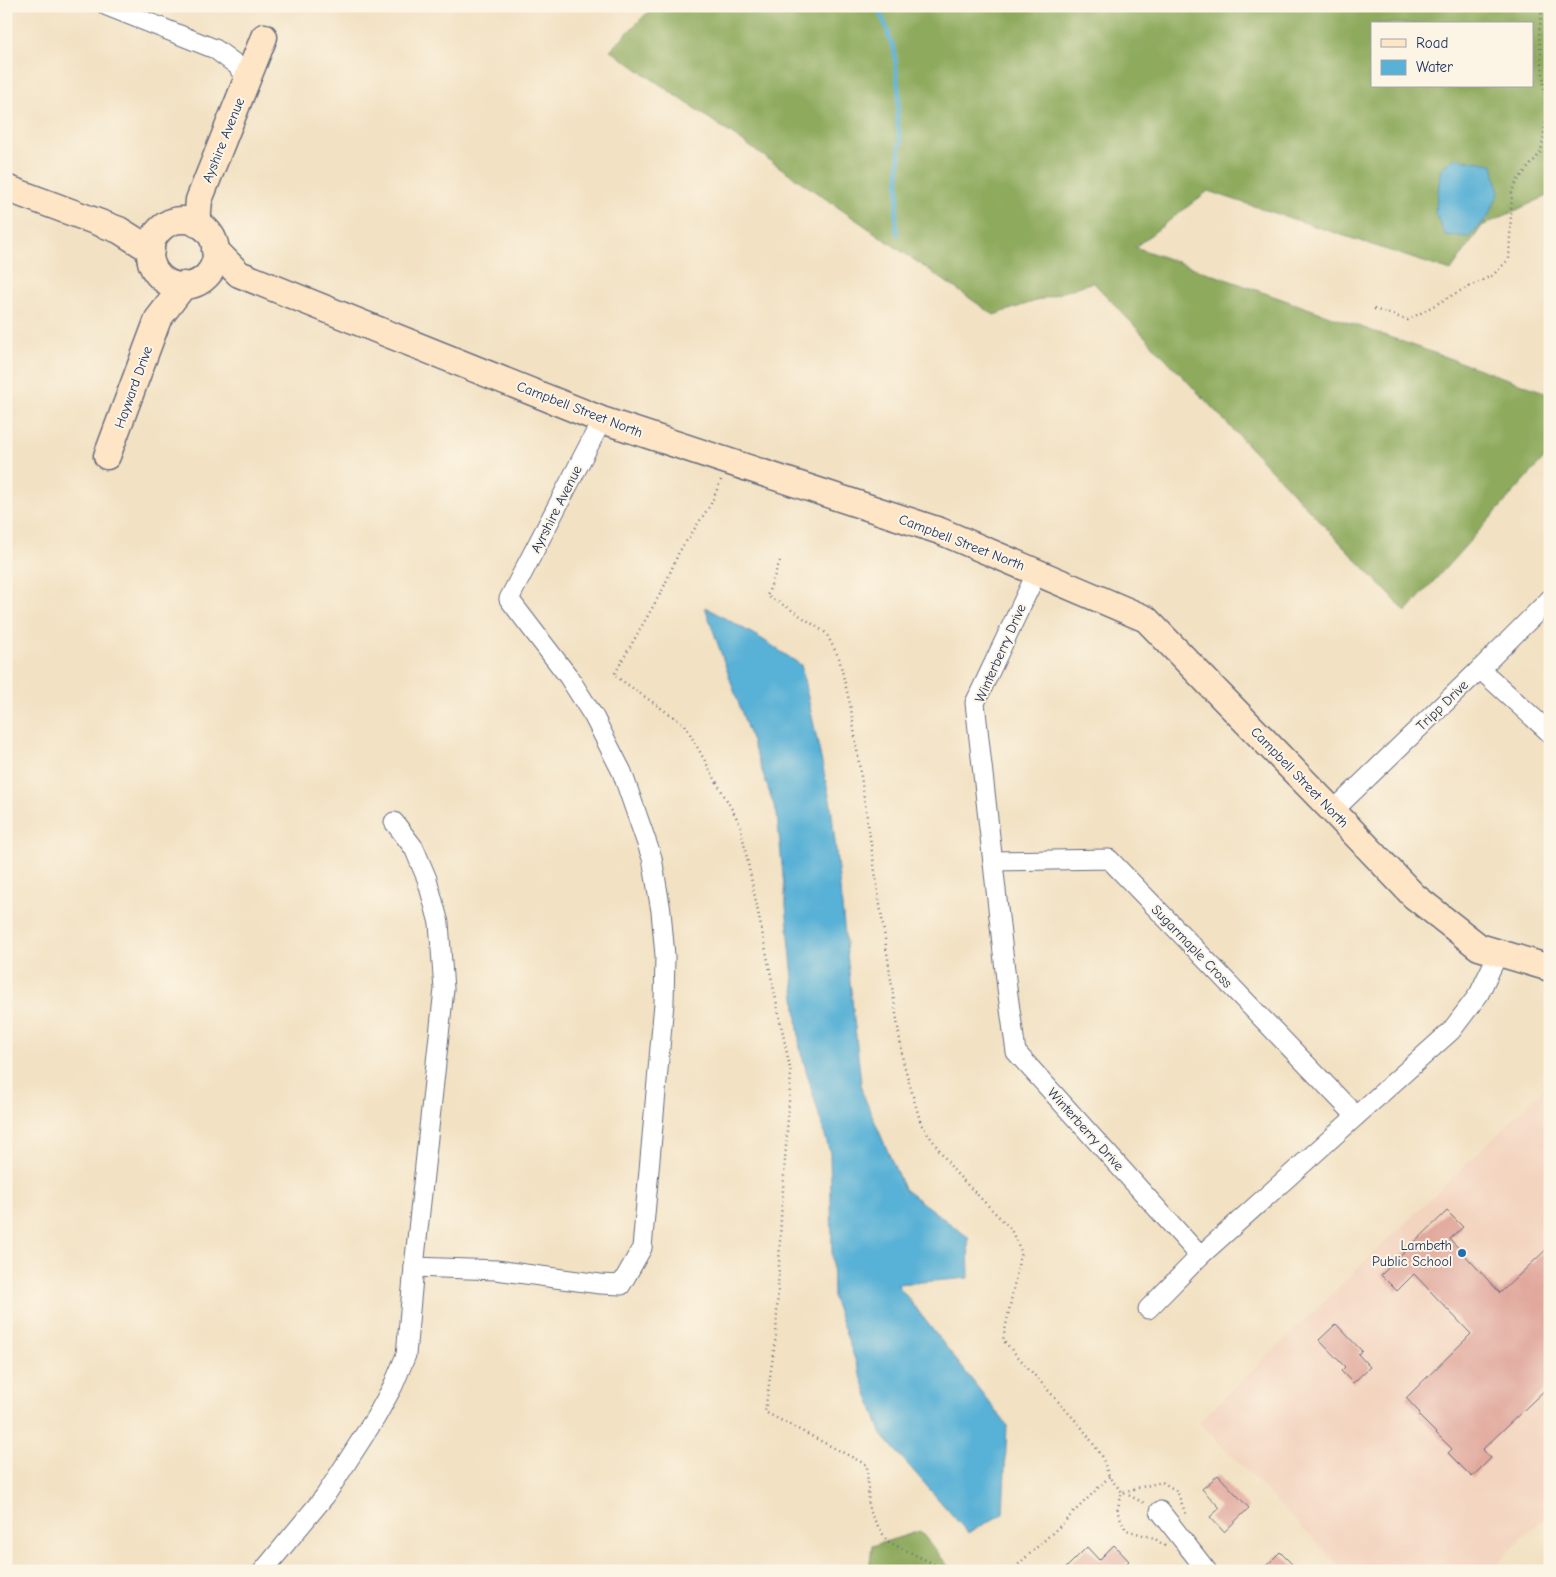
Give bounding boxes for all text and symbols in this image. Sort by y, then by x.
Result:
legend [1371,22,1534,88]
text: Road [1416,34,1448,52]
text: Water [1416,58,1453,76]
street label: Ayshire Avenue [199,95,248,185]
street label: Hayward Drive [111,344,156,431]
street label: Campbell Street North [514,378,645,441]
street label: Ayrshire Avenue [527,463,586,556]
street label: Campbell Street North [896,511,1027,574]
street label: Winterberry Drive [971,601,1030,705]
street label: Tripp Drive [1413,676,1472,734]
street label: Campbell Street North [1247,723,1352,831]
street label: Sugarmaple Cross [1148,901,1236,992]
street label: Winterberry Drive [1044,1084,1127,1174]
place label: Lambeth Public School [1372,1237,1452,1270]
marker: Lambeth Public School [1456,1247,1468,1259]

